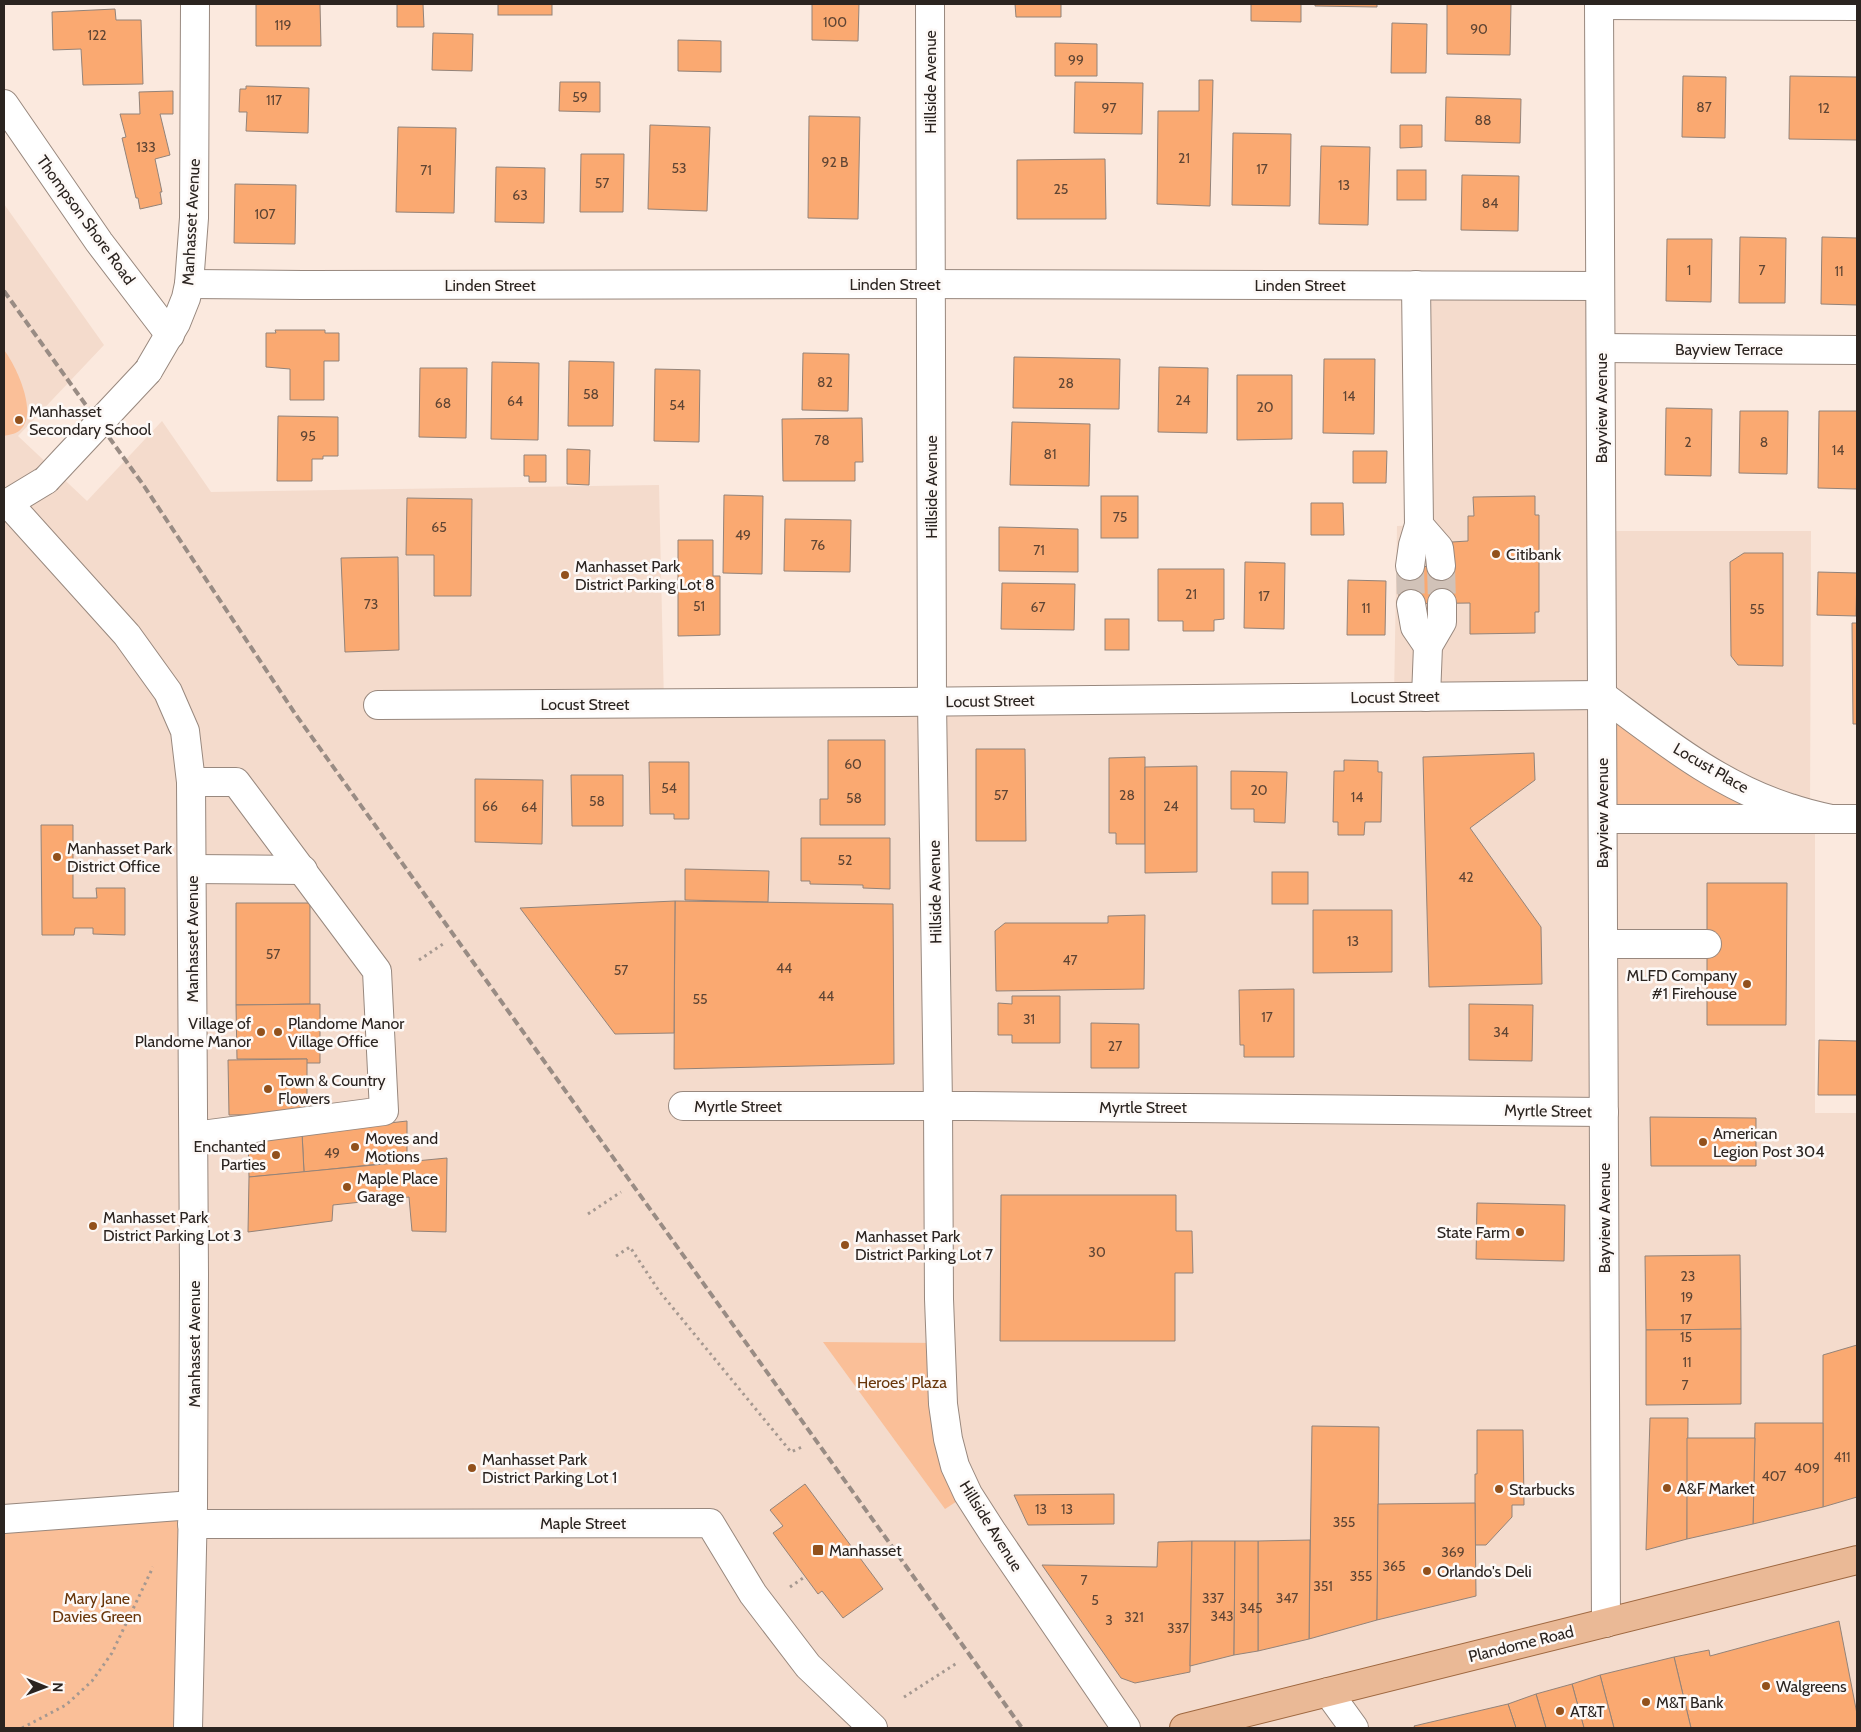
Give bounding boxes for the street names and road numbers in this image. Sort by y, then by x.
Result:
street label: Hillside Avenue [921,30,940,134]
street label: Thompson Shore Road [33,152,139,288]
street label: Manhasset Avenue [178,158,204,286]
street label: Linden Street [849,275,941,294]
street label: Linden Street [444,276,536,295]
street label: Linden Street [1254,276,1346,295]
street label: Bayview Terrace [1675,340,1783,359]
street label: Bayview Avenue [1592,353,1611,463]
street label: Hillside Avenue [922,435,941,539]
street label: Locust Street [1350,687,1440,707]
street label: Locust Street [945,691,1035,711]
street label: Locust Street [540,695,630,714]
street label: Locust Place [1670,739,1752,797]
street label: Bayview Avenue [1593,758,1612,868]
street label: Hillside Avenue [925,840,945,944]
street label: Manhasset Avenue [183,875,202,1003]
street label: Myrtle Street [694,1097,782,1116]
street label: Myrtle Street [1099,1098,1187,1117]
street label: Myrtle Street [1504,1101,1593,1121]
street label: Bayview Avenue [1595,1163,1614,1273]
street label: Manhasset Avenue [185,1280,204,1408]
street label: Hillside Avenue [956,1477,1026,1575]
street label: Maple Street [540,1514,627,1533]
street label: Plandome Road [1466,1622,1576,1666]

